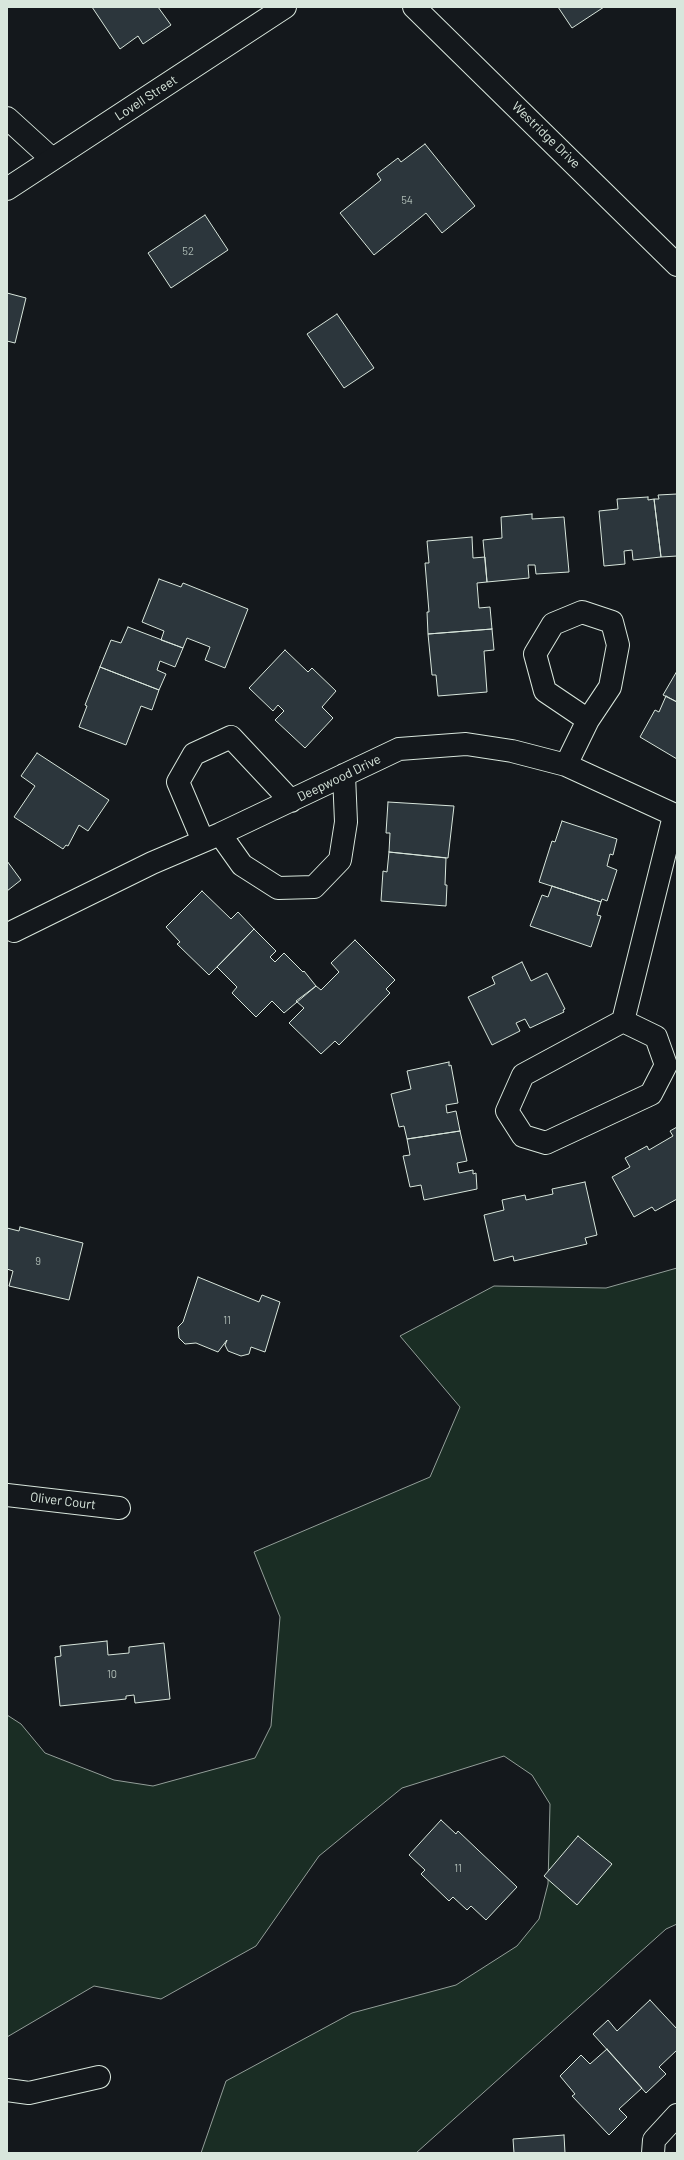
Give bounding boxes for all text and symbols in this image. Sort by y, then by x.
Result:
street label: Lovell Street [112,72,180,124]
street label: Westridge Drive [509,98,583,172]
house number: 54 [401,193,413,207]
house number: 52 [182,244,194,258]
street label: Deepwood Drive [295,751,383,805]
house number: 9 [35,1254,41,1268]
house number: 11 [223,1313,231,1327]
street label: Oliver Court [29,1489,97,1513]
house number: 10 [107,1667,117,1681]
house number: 11 [454,1861,462,1875]

